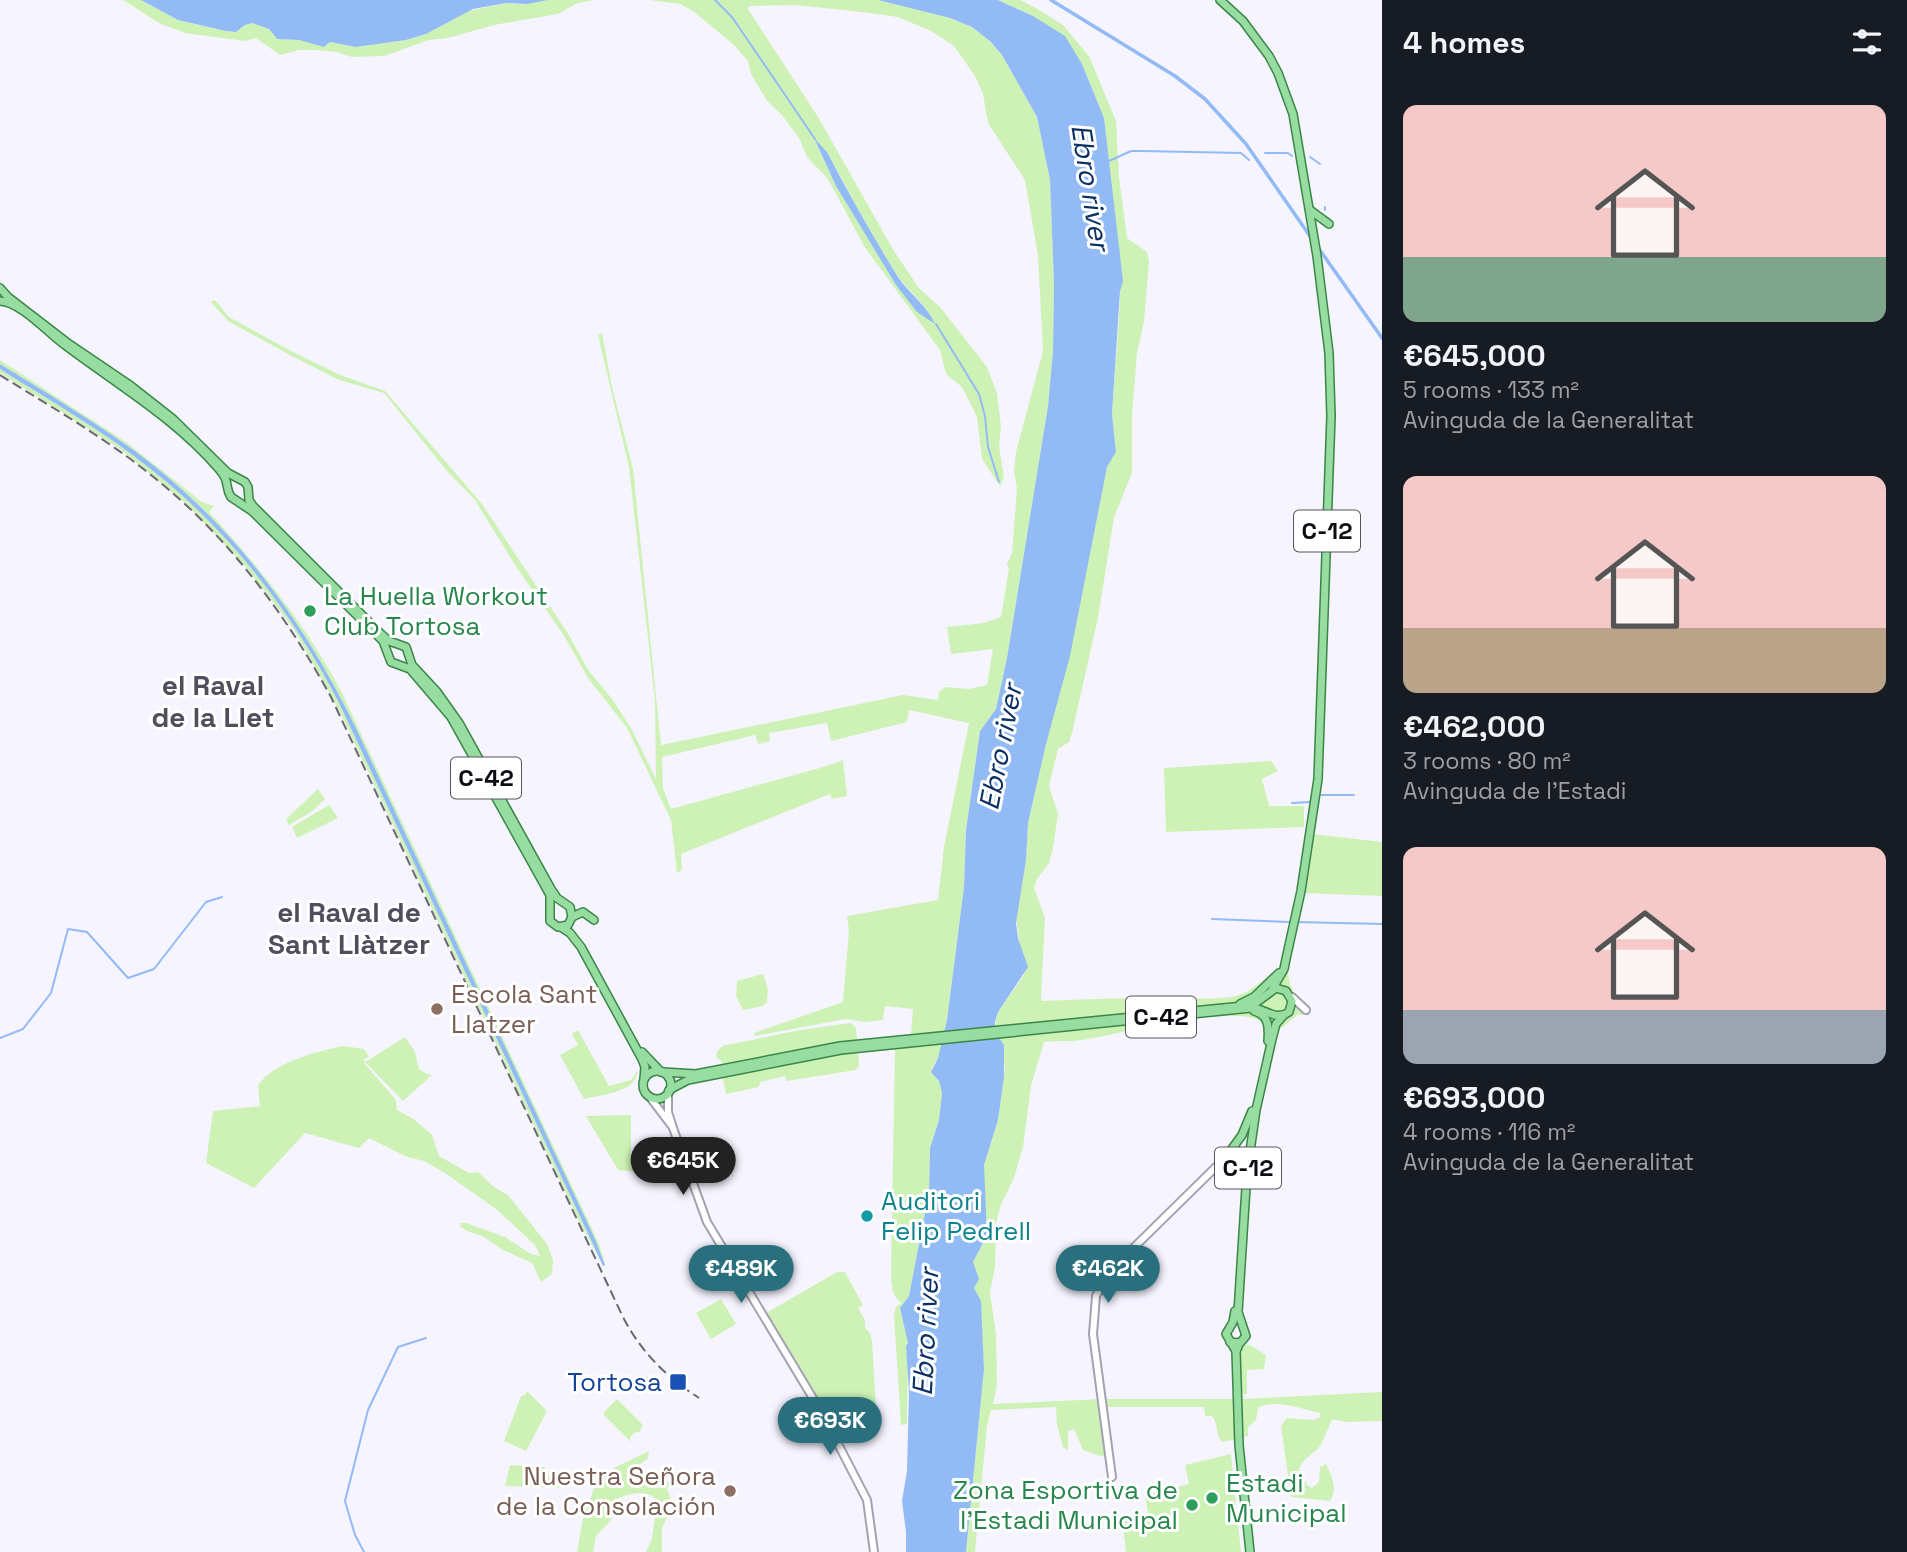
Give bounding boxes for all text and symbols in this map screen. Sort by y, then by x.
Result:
text: 4 homes [1403,23,1525,62]
icon: filters [1848,23,1886,61]
water label: Ebro river [1063,121,1119,256]
icon: home [1582,150,1708,276]
text: €645,000 [1403,336,1546,375]
text: 5 rooms · 133 m² [1403,375,1579,405]
text: Avinguda de la Generalitat [1403,405,1694,435]
road number: C-12 [1294,510,1360,552]
icon: home [1582,521,1708,647]
place label: La Huella Workout Club Tortosa [324,579,548,643]
marker: La Huella Workout Club Tortosa [302,603,318,619]
district label: el Raval de la Llet [152,667,274,735]
water label: Ebro river [970,678,1030,813]
text: €462,000 [1403,707,1545,746]
text: 3 rooms · 80 m² [1403,746,1571,776]
road number: C-42 [451,758,521,798]
text: Avinguda de l'Estadi [1403,776,1626,806]
icon: home [1582,892,1708,1018]
district label: el Raval de Sant Llàtzer [268,894,430,962]
place label: Escola Sant Llatzer [451,977,597,1041]
road number: C-42 [1126,996,1196,1037]
marker: Escola Sant Llatzer [429,1001,445,1017]
text: €693,000 [1403,1078,1545,1117]
text: 4 rooms · 116 m² [1403,1117,1575,1147]
pin: €645K [634,1138,732,1197]
text: €645K [647,1145,719,1175]
text: Avinguda de la Generalitat [1403,1147,1694,1177]
road number: C-12 [1215,1148,1281,1188]
place label: Auditori Felip Pedrell [881,1184,1031,1248]
marker: Auditori Felip Pedrell [859,1208,875,1224]
pin: €489K [692,1246,790,1305]
pin: €462K [1059,1246,1157,1305]
text: €489K [705,1253,777,1283]
text: €462K [1072,1253,1144,1283]
water label: Ebro river [904,1264,946,1397]
place label: Tortosa [567,1365,662,1399]
marker: Tortosa [668,1372,688,1392]
pin: €693K [781,1398,879,1457]
text: €693K [794,1405,866,1435]
place label: Nuestra Señora de la Consolación [496,1459,716,1523]
place label: Estadi Municipal [1226,1466,1347,1530]
place label: Zona Esportiva de l'Estadi Municipal [953,1473,1178,1537]
marker: Nuestra Señora de la Consolación [722,1483,738,1499]
marker: Estadi Municipal [1204,1490,1220,1506]
marker: Zona Esportiva de l'Estadi Municipal [1184,1497,1200,1513]

